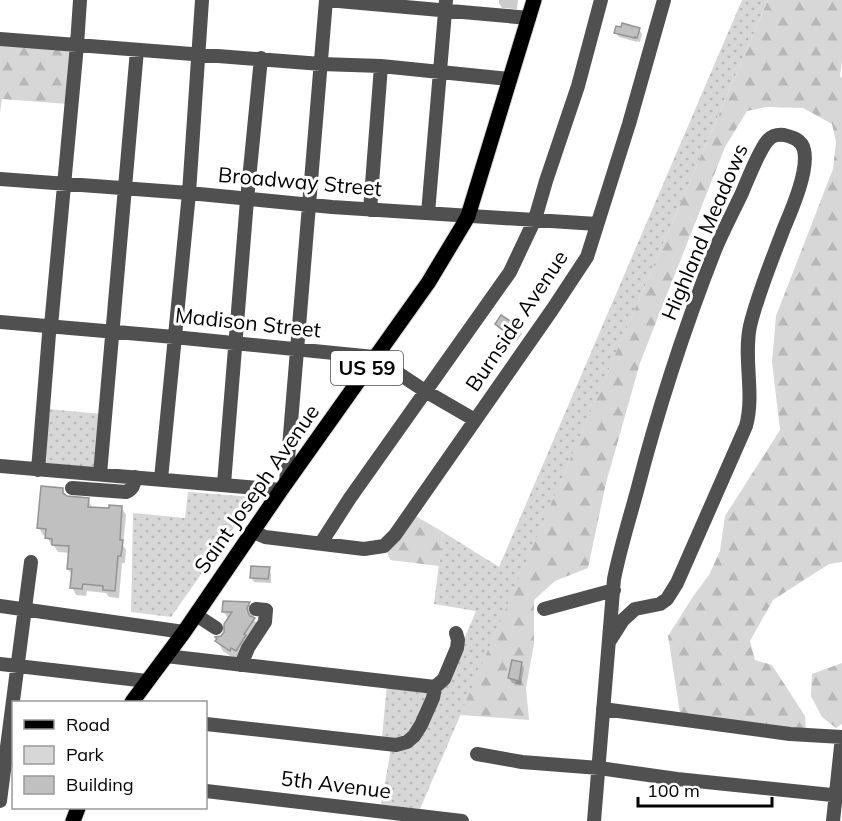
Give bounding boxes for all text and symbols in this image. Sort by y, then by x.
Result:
street label: Highland Meadows [655,140,753,324]
street label: Broadway Street [217,161,383,201]
street label: Burnside Avenue [459,245,573,396]
street label: Madison Street [174,301,322,343]
road number: US 59 [331,351,403,385]
street label: Saint Joseph Avenue [188,399,324,578]
legend [12,701,207,809]
text: Road [66,713,110,736]
text: Park [66,743,105,766]
street label: 5th Avenue [280,764,393,804]
scale bar [638,770,772,808]
text: Building [66,773,134,796]
text: 100 m [647,779,700,802]

